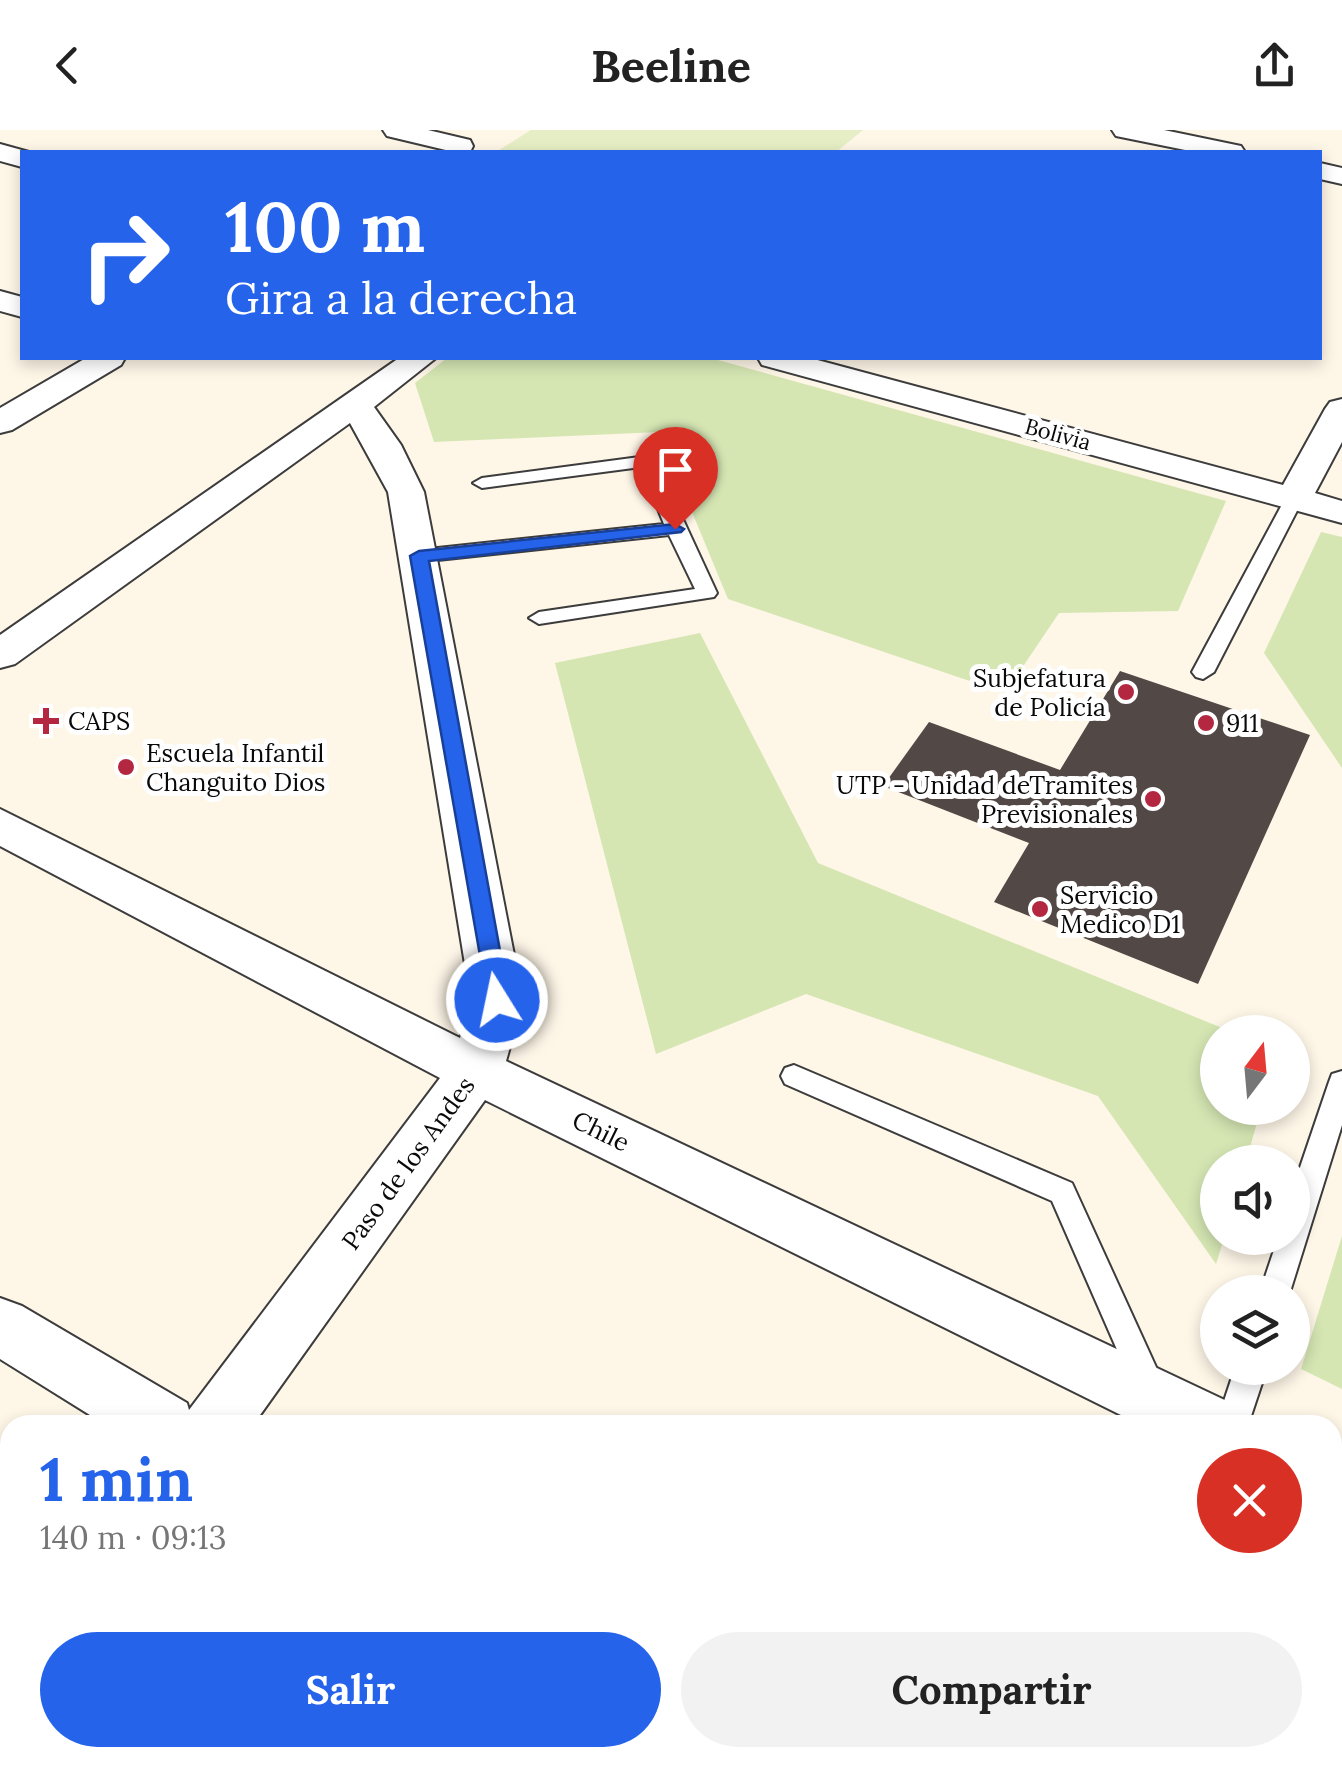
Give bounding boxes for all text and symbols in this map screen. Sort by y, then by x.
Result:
text: Beeline [591,37,751,94]
icon: back [40,38,95,93]
icon: share [1247,38,1302,93]
text: 100 m [225,182,425,271]
icon: right [60,190,190,320]
text: Gira a la derecha [225,269,577,326]
street label: Bolivia [1022,412,1094,456]
pin [633,427,718,530]
icon: arrive [648,442,703,497]
place label: Subjefatura de Policía [973,662,1106,723]
marker: Subjefatura de Policía [1115,681,1137,703]
place label: CAPS [68,705,130,737]
place label: 911 [1226,707,1259,739]
marker: CAPS [33,708,59,734]
marker: 911 [1195,712,1217,734]
place label: Escuela Infantil Changuito Dios [146,737,325,798]
marker: Escuela Infantil Changuito Dios [115,756,137,778]
place label: UTP - Unidad deTramites Previsionales [836,769,1133,830]
marker: UTP - Unidad deTramites Previsionales [1142,788,1164,810]
place label: Servicio Medico D1 [1060,879,1180,940]
marker: Servicio Medico D1 [1029,898,1051,920]
position arrow [445,948,549,1052]
north arrow [1200,1015,1310,1125]
map controls [1200,1015,1310,1385]
street label: Paso de los Andes [334,1070,482,1256]
street label: Chile [567,1104,635,1158]
button: sound [1200,1145,1310,1255]
button: layers [1200,1275,1310,1385]
text: 1 min [40,1441,193,1517]
button: close [1197,1448,1302,1553]
text: 140 m · 09:13 [40,1517,227,1558]
button: Salir [40,1632,661,1747]
button: Compartir [681,1632,1302,1747]

